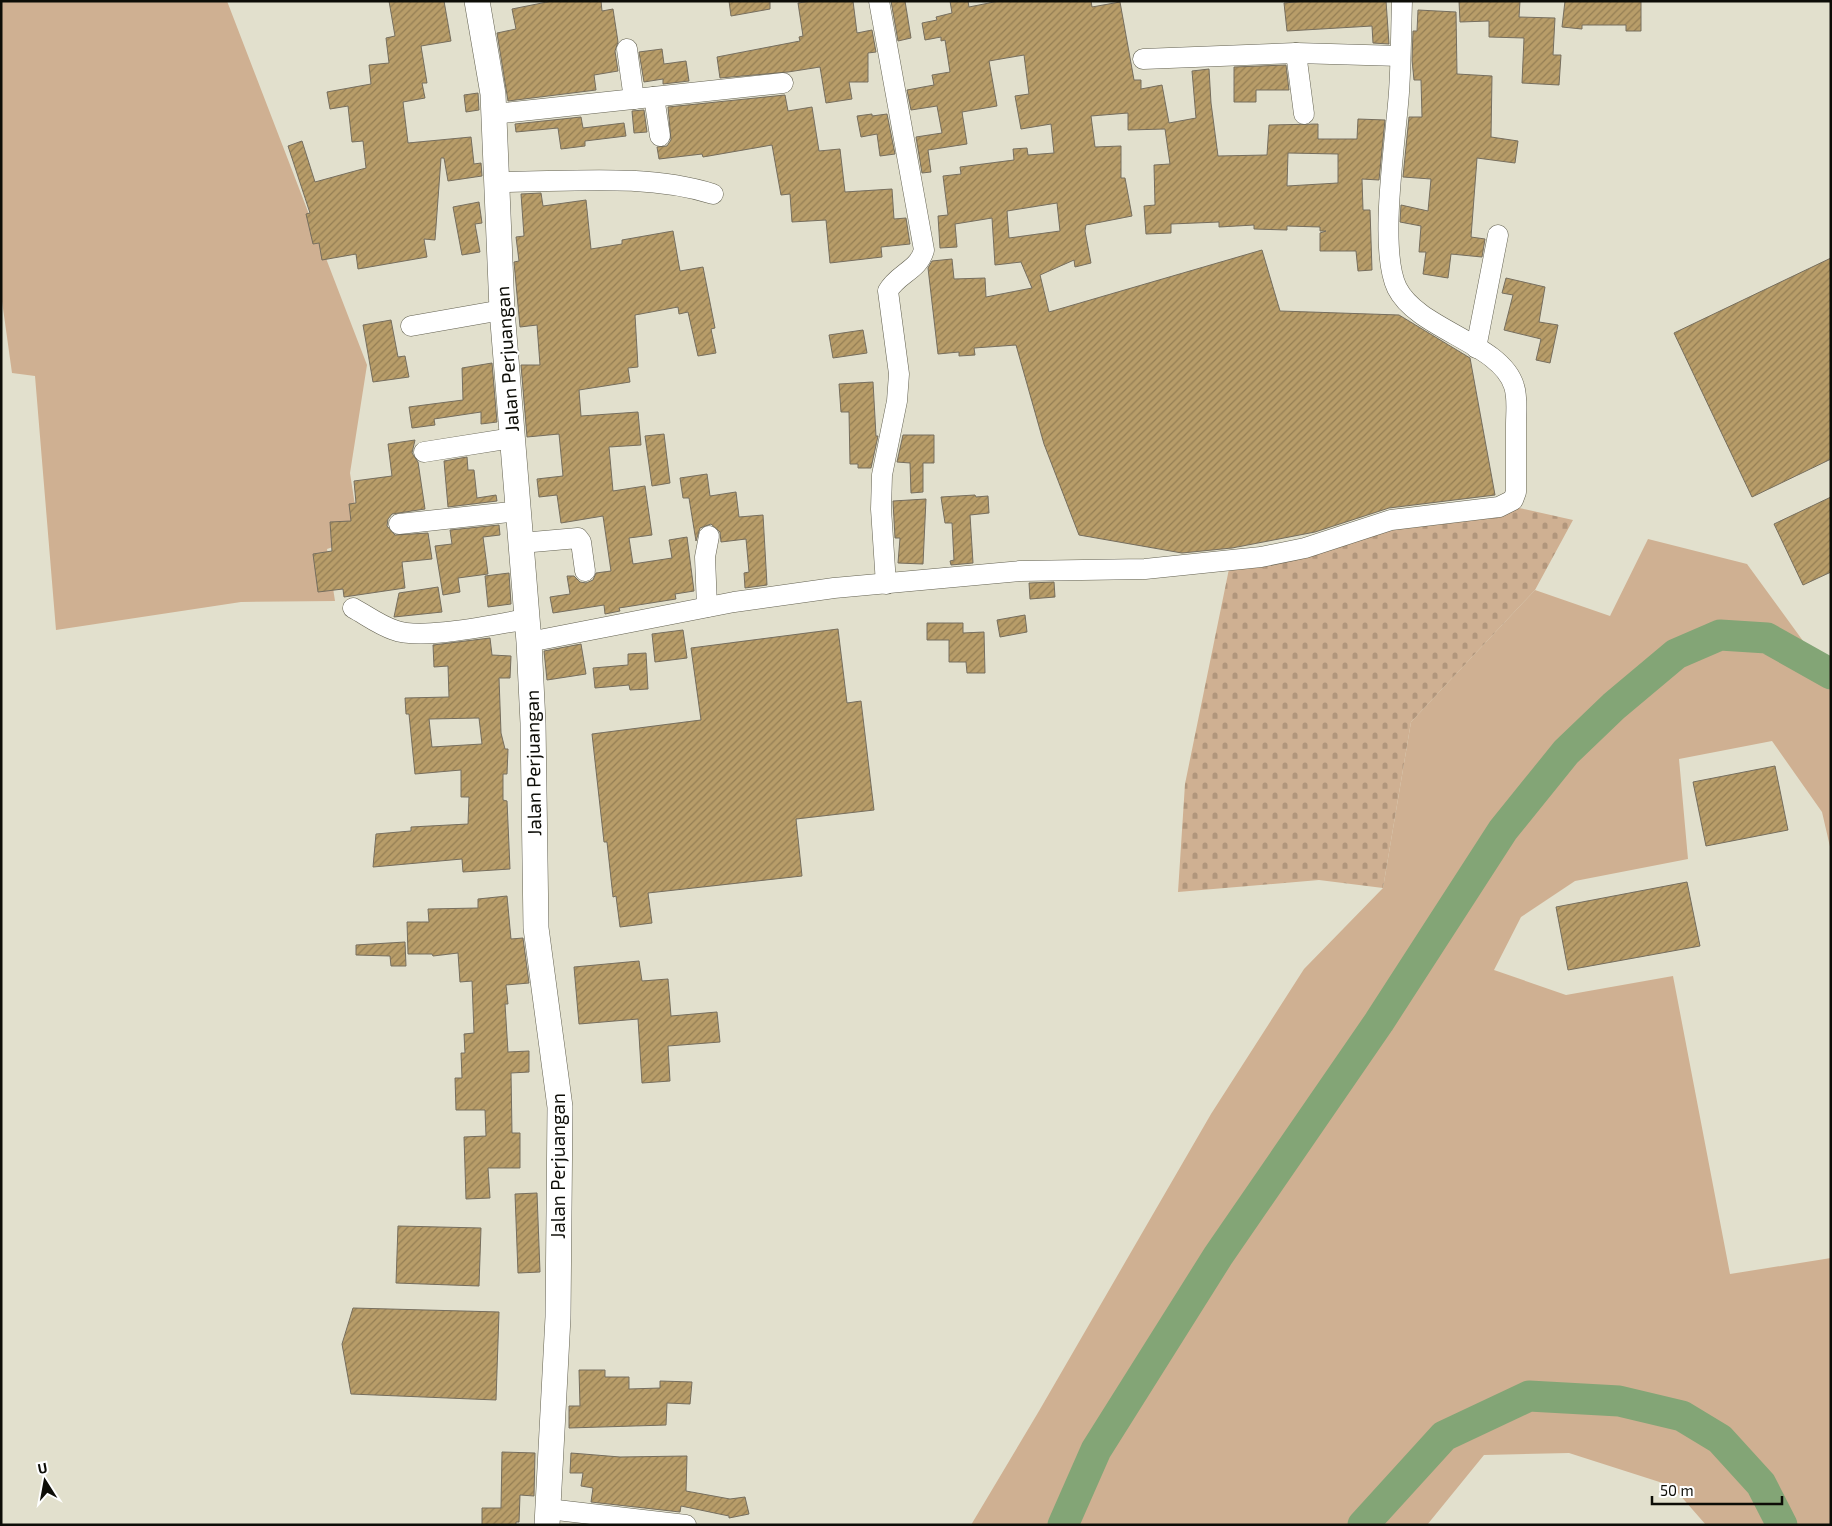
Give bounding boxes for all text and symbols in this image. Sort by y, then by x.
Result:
street label: Jalan Perjuangan [490,285,523,433]
street label: Jalan Perjuangan [520,690,545,836]
street label: Jalan Perjuangan [546,1093,569,1239]
north arrow [20,1456,70,1506]
text: U [36,1458,49,1477]
scale bar [1652,1474,1782,1506]
text: 50 m [1660,1481,1694,1499]

